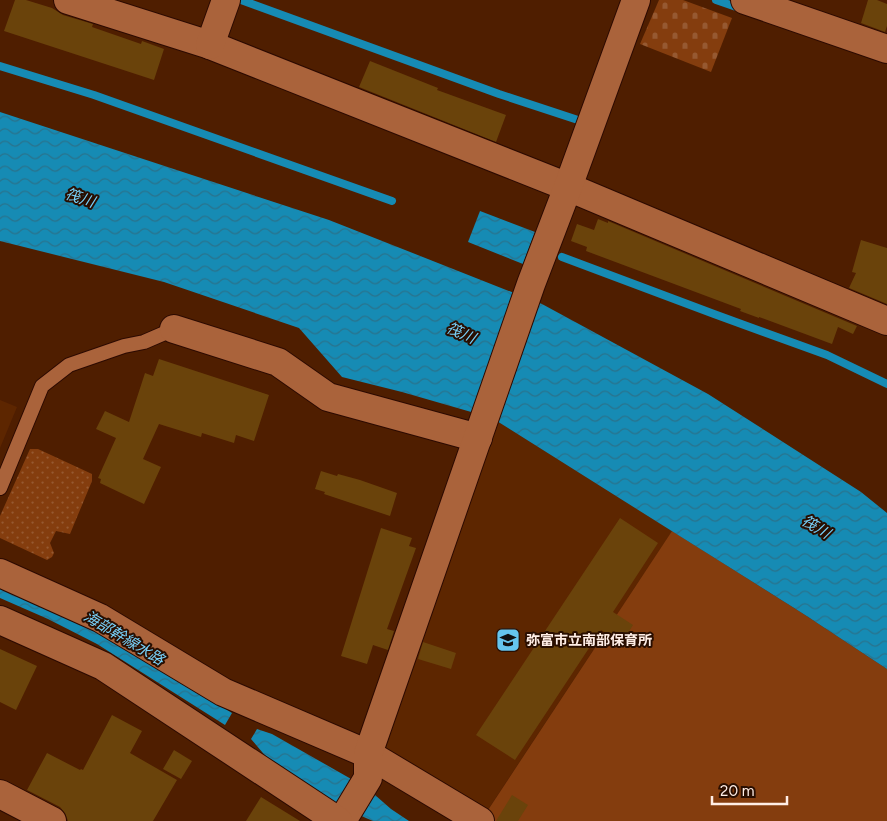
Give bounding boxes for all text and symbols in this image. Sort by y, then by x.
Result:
water label: 筏川 [63,185,99,212]
water label: 筏川 [444,319,480,348]
water label: 筏川 [799,512,835,543]
water label: 海部幹線水路 [81,607,169,670]
school or university icon: 弥富市立南部保育所 [495,627,521,653]
place label: 弥富市立南部保育所 [526,632,652,649]
scale bar [712,774,787,806]
text: 20 m [720,782,754,800]

